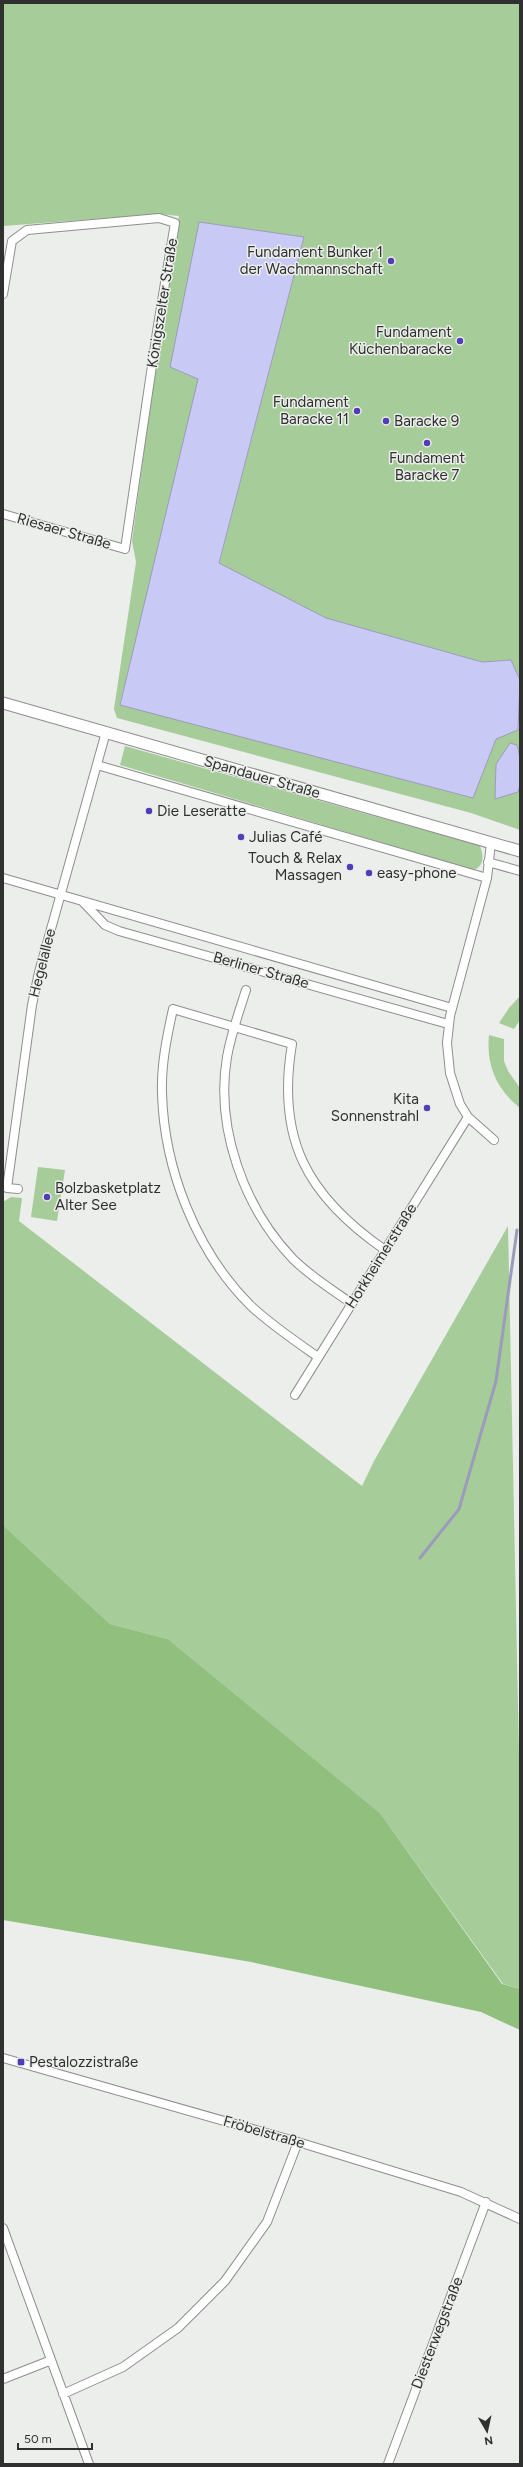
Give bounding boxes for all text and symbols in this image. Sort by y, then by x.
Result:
street label: Königszelter Straße [143,237,181,369]
place label: Fundament Bunker 1 der Wachmannschaft [240,243,383,278]
marker: Fundament Bunker 1 der Wachmannschaft [386,256,396,266]
place label: Fundament Küchenbaracke [349,323,452,358]
marker: Fundament Küchenbaracke [455,336,465,346]
place label: Fundament Baracke 11 [273,393,349,428]
marker: Fundament Baracke 11 [352,406,362,416]
place label: Baracke 9 [394,412,459,430]
marker: Baracke 9 [381,416,391,426]
marker: Fundament Baracke 7 [422,438,432,448]
place label: Fundament Baracke 7 [389,449,465,484]
street label: Riesaer Straße [15,509,113,553]
street label: Spandauer Straße [202,752,322,802]
place label: Die Leseratte [157,802,246,820]
marker: Die Leseratte [144,806,154,816]
place label: Julias Café [249,828,322,846]
marker: Julias Café [236,832,246,842]
place label: Touch & Relax Massagen [248,849,342,884]
marker: Touch & Relax Massagen [345,862,355,872]
place label: easy-phone [377,864,456,882]
marker: easy-phone [364,868,374,878]
street label: Hegelallee [25,927,59,999]
street label: Berliner Straße [211,948,311,992]
place label: Kita Sonnenstrahl [331,1090,419,1125]
marker: Kita Sonnenstrahl [422,1103,432,1113]
place label: Bolzbasketplatz Alter See [55,1179,161,1214]
marker: Bolzbasketplatz Alter See [42,1192,52,1202]
street label: Horkheimerstraße [341,1200,421,1312]
place label: Pestalozzistraße [29,2053,138,2071]
marker: Pestalozzistraße [16,2057,26,2067]
street label: Fröbelstraße [221,2112,307,2152]
street label: Diesterwegstraße [407,2274,467,2392]
north arrow [467,2411,507,2451]
scale bar [18,2425,92,2451]
text: 50 m [24,2432,52,2446]
text: N [483,2433,494,2447]

